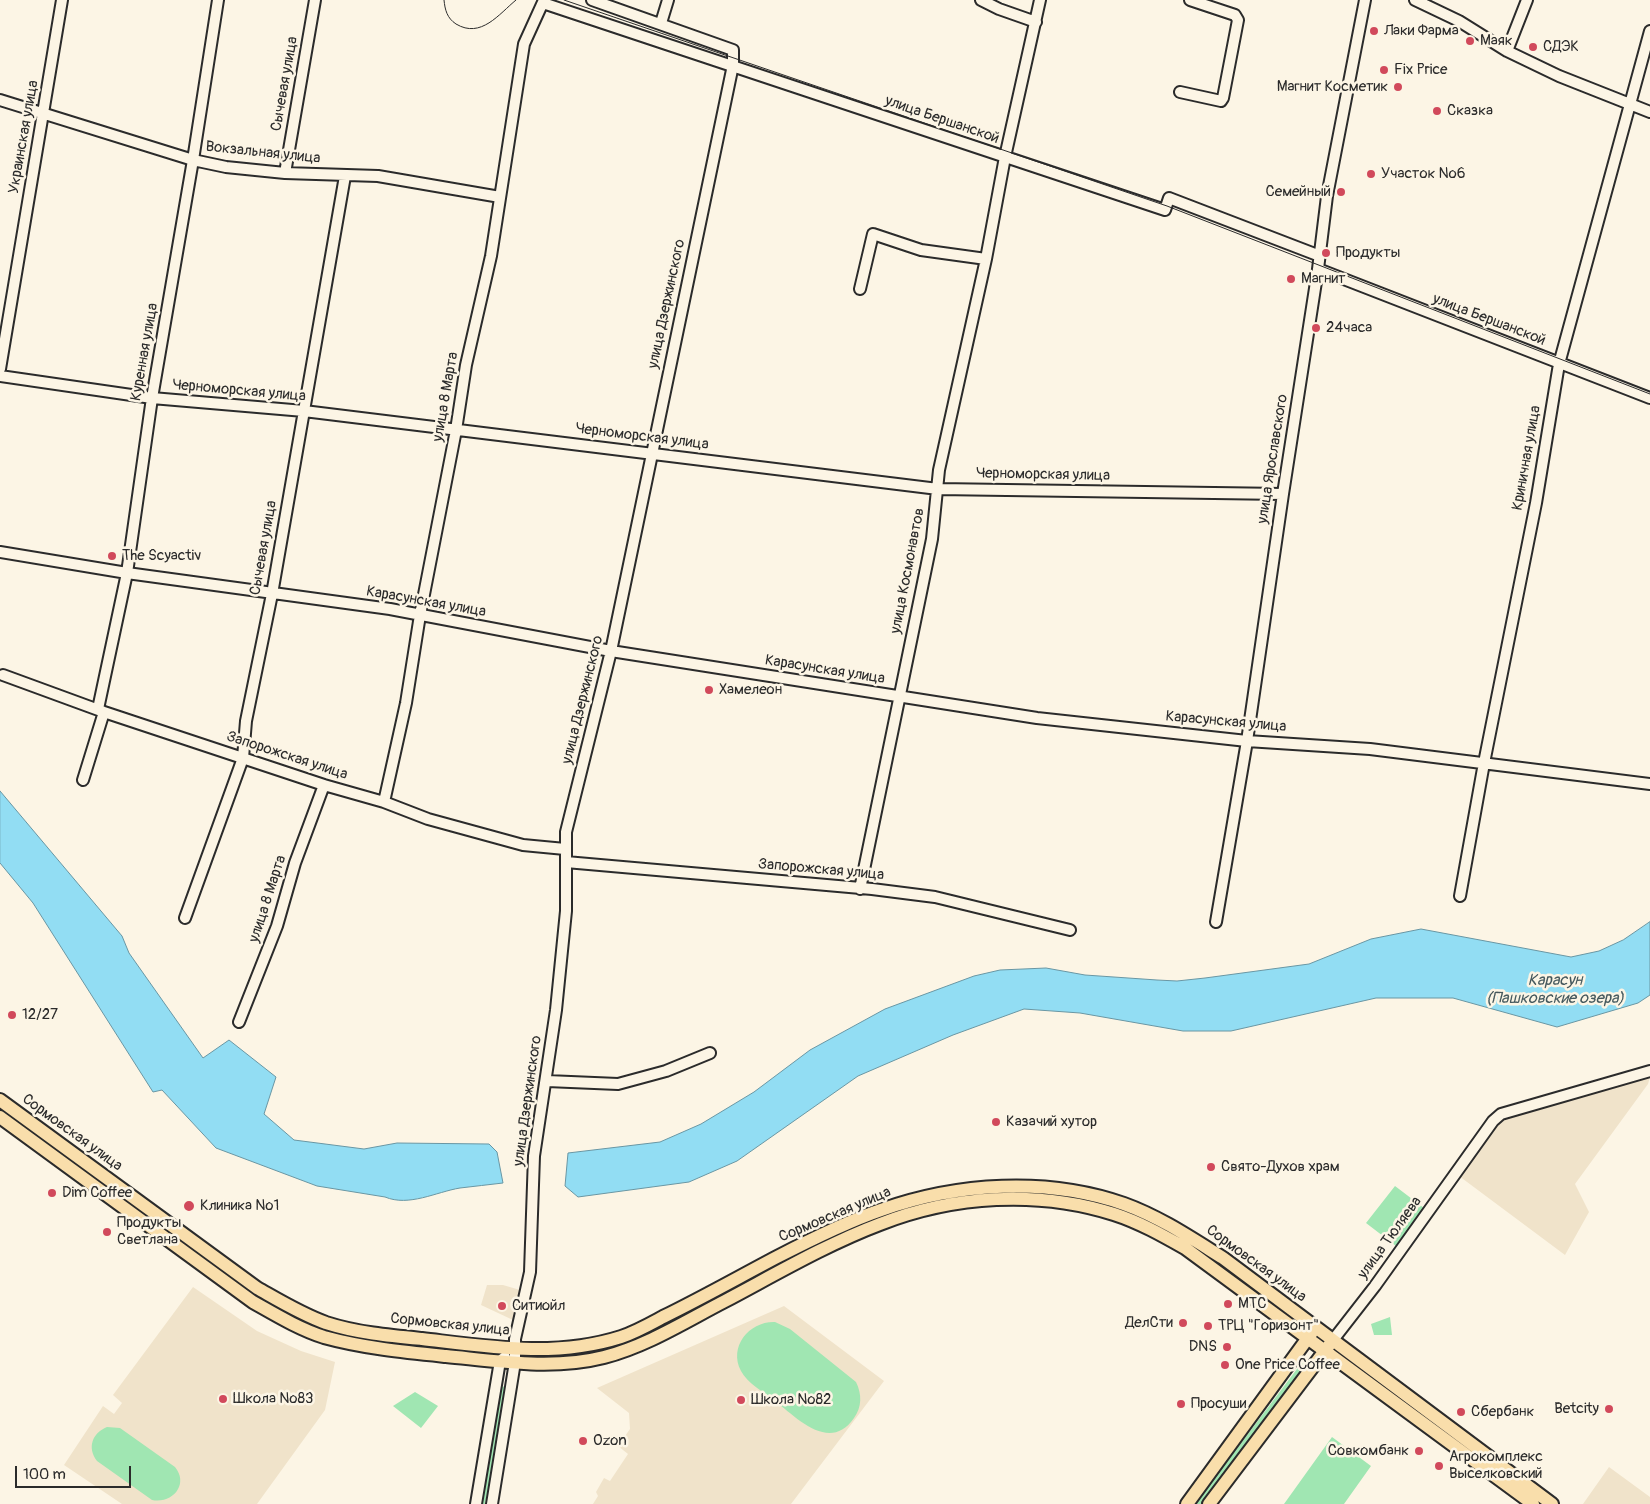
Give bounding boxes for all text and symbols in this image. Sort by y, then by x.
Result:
place label: Лаки Фарма [1384,22,1459,40]
marker: Лаки Фарма [1368,25,1380,37]
place label: Маяк [1480,32,1513,50]
street label: Сычевая улица [268,35,302,133]
marker: Маяк [1464,35,1476,47]
place label: СДЭК [1543,38,1579,56]
marker: СДЭК [1527,41,1539,53]
place label: Fix Price [1394,61,1447,79]
marker: Fix Price [1378,64,1390,76]
place label: Магнит Косметик [1277,78,1388,96]
street label: Украинская улица [5,79,43,195]
marker: Магнит Косметик [1392,81,1404,93]
street label: улица Бершанской [882,92,1002,148]
place label: Сказка [1447,102,1493,120]
marker: Сказка [1431,105,1443,117]
street label: Вокзальная улица [205,138,321,168]
place label: Участок №6 [1381,165,1465,183]
marker: Участок №6 [1365,168,1377,180]
place label: Семейный [1266,183,1331,201]
marker: Семейный [1335,186,1347,198]
street label: улица Дзержинского [645,238,689,370]
place label: Продукты [1336,244,1400,262]
marker: Продукты [1320,247,1332,259]
place label: Магнит [1301,270,1346,288]
marker: Магнит [1285,273,1297,285]
street label: улица Бершанской [1430,290,1548,350]
street label: Куренная улица [128,302,162,402]
place label: 24часа [1326,319,1372,337]
marker: 24часа [1310,322,1322,334]
street label: улица 8 Марта [429,351,463,443]
street label: Черноморская улица [171,376,307,406]
street label: улица Ярославского [1254,393,1292,525]
street label: Криничная улица [1509,404,1545,512]
street label: Черноморская улица [574,420,710,454]
street label: Черноморская улица [976,465,1110,485]
street label: Сычевая улица [247,499,281,597]
street label: улица Космонавтов [887,507,929,635]
place label: The Scyactiv [122,547,201,565]
marker: The Scyactiv [106,550,118,562]
street label: Карасунская улица [365,583,487,621]
street label: улица Дзержинского [558,634,608,766]
street label: Карасунская улица [764,652,886,688]
place label: Хамелеон [719,681,782,699]
marker: Хамелеон [703,684,715,696]
street label: Карасунская улица [1165,708,1287,736]
street label: Запорожская улица [224,728,350,784]
street label: улица 8 Марта [245,853,291,945]
street label: Запорожская улица [757,856,885,884]
water label: Карасун (Пашковские озера) [1486,971,1624,1009]
place label: 12/27 [22,1006,58,1024]
marker: 12/27 [6,1009,18,1021]
street label: улица Дзержинского [510,1035,546,1167]
street label: Сормовская улица [18,1091,126,1175]
place label: Казачий хутор [1006,1113,1097,1131]
marker: Казачий хутор [990,1116,1002,1128]
place label: Свято-Духов храм [1221,1158,1340,1176]
marker: Свято-Духов храм [1205,1161,1217,1173]
street label: Сормовская улица [776,1183,894,1247]
place label: Dim Coffee [62,1184,132,1202]
marker: Dim Coffee [46,1187,58,1199]
street label: улица Тюляева [1354,1193,1426,1283]
place label: Клиника №1 [200,1197,279,1215]
marker: Клиника №1 [182,1199,196,1213]
place label: Продукты Светлана [117,1214,181,1249]
street label: Сормовская улица [1202,1222,1310,1306]
marker: Продукты Светлана [101,1226,113,1238]
place label: МТС [1238,1295,1266,1313]
place label: Ситиойл [512,1297,565,1315]
marker: МТС [1222,1298,1234,1310]
marker: Ситиойл [496,1300,508,1312]
street label: Сормовская улица [390,1310,510,1340]
place label: ДелСти [1125,1314,1173,1332]
marker: ДелСти [1177,1317,1189,1329]
place label: ТРЦ "Горизонт" [1218,1317,1319,1335]
marker: ТРЦ "Горизонт" [1202,1320,1214,1332]
place label: DNS [1189,1338,1217,1356]
marker: DNS [1221,1341,1233,1353]
place label: One Price Coffee [1235,1356,1340,1374]
marker: One Price Coffee [1219,1359,1231,1371]
place label: Школа №83 [233,1390,313,1408]
place label: Школа №82 [751,1391,831,1409]
marker: Школа №83 [217,1393,229,1405]
marker: Школа №82 [735,1394,747,1406]
place label: Просуши [1191,1395,1246,1413]
marker: Просуши [1175,1398,1187,1410]
place label: Betcity [1554,1400,1599,1418]
place label: Сбербанк [1471,1403,1534,1421]
marker: Betcity [1603,1403,1615,1415]
marker: Сбербанк [1455,1406,1467,1418]
place label: Ozon [593,1432,627,1450]
marker: Ozon [577,1435,589,1447]
place label: Совкомбанк [1328,1442,1409,1460]
marker: Совкомбанк [1413,1445,1425,1457]
place label: Агрокомплекс Выселковский [1449,1448,1543,1483]
scale bar [18,1456,134,1488]
marker: Агрокомплекс Выселковский [1433,1460,1445,1472]
text: 100 m [23,1465,66,1484]

